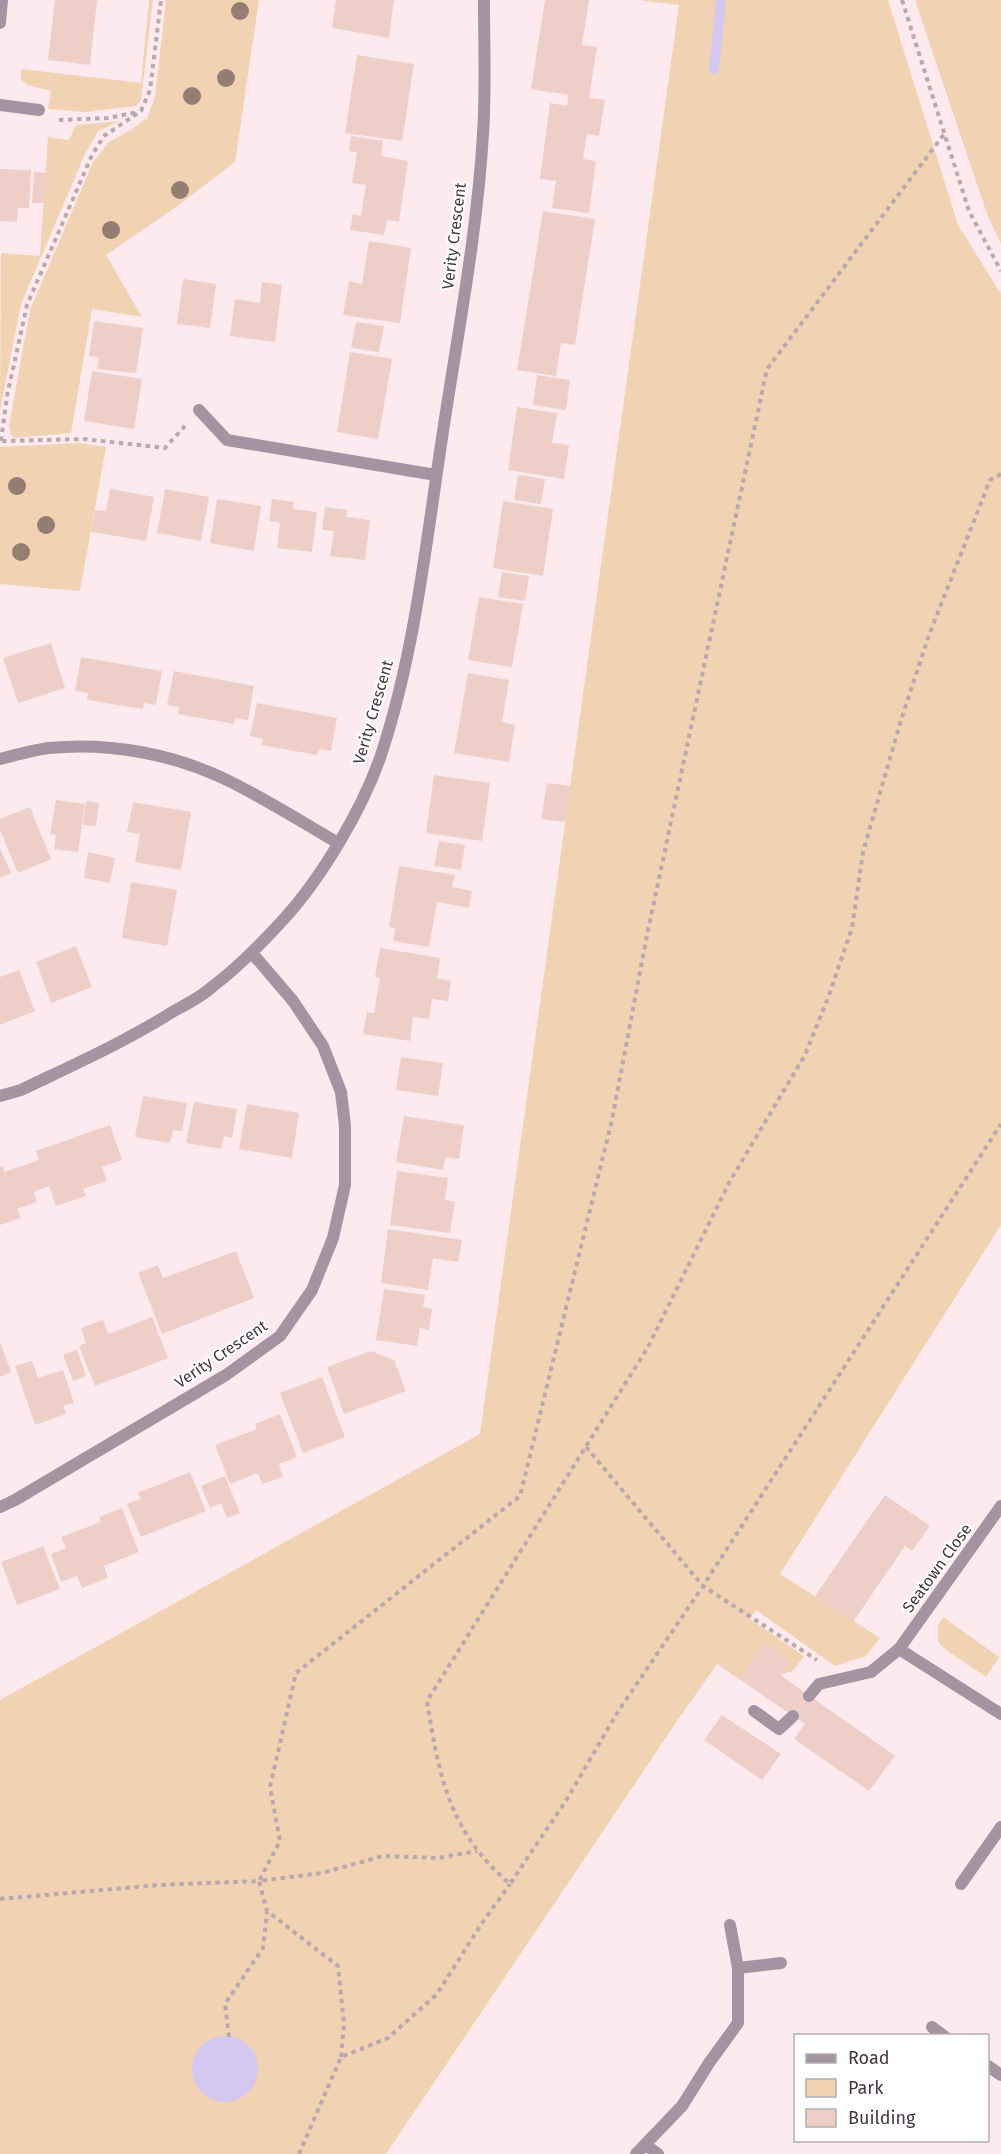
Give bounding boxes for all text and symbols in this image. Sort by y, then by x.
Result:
street label: Verity Crescent [438,181,470,291]
street label: Verity Crescent [349,657,397,766]
street label: Verity Crescent [171,1316,271,1392]
street label: Seatown Close [898,1520,976,1616]
legend [794,2034,989,2142]
text: Road [848,2047,890,2069]
text: Park [848,2077,884,2099]
text: Building [848,2107,916,2129]

